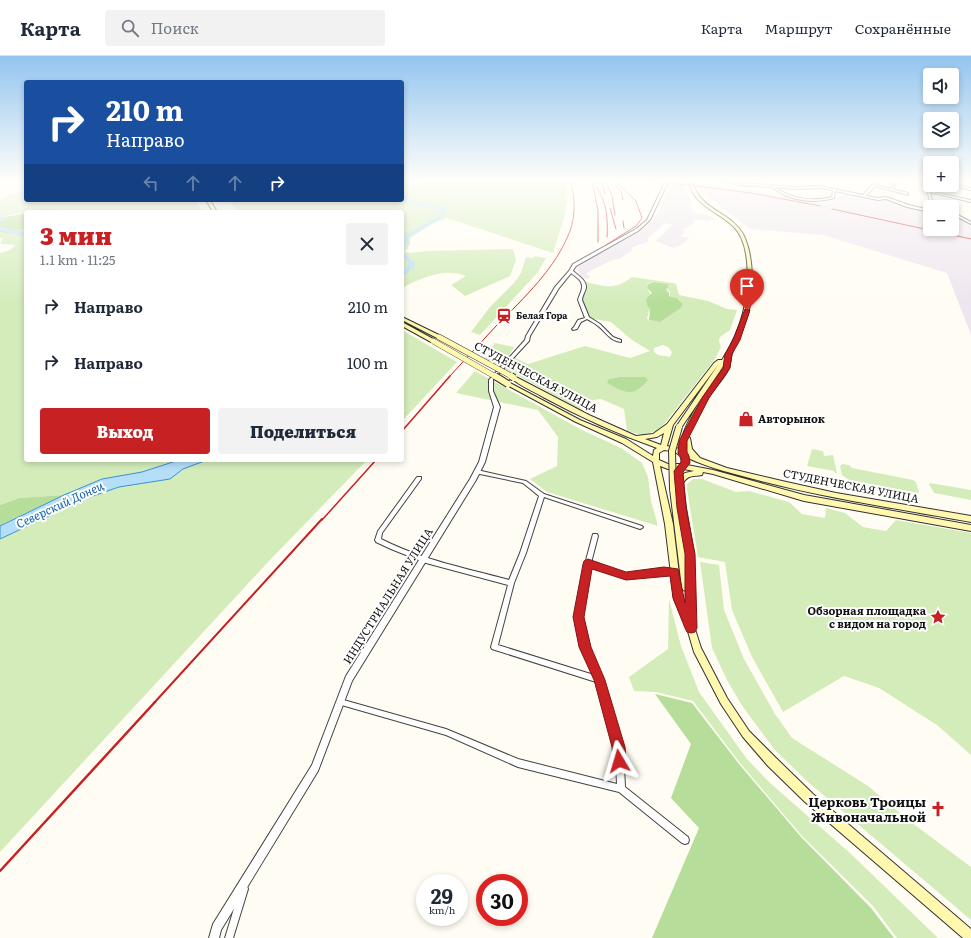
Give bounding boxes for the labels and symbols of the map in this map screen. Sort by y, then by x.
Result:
pin [730,269,764,310]
station icon: Белая Гора [495,307,513,325]
place label: Белая Гора [516,308,568,322]
street label: СТУДЕНЧЕСКАЯ УЛИЦА [472,337,601,416]
shop icon: Авторынок [737,410,755,428]
place label: Авторынок [758,410,826,426]
street label: СТУДЕНЧЕСКАЯ УЛИЦА [782,464,920,506]
water label: Северский Донец [13,476,107,532]
street label: ИНДУСТРИАЛЬНАЯ УЛИЦА [339,524,436,667]
place label: Обзорная площадка с видом на город [808,602,927,631]
place icon: Обзорная площадка с видом на город [929,608,947,626]
position arrow [598,740,640,782]
place label: Церковь Троицы Живоначальной [808,792,926,826]
church icon: Церковь Троицы Живоначальной [929,800,947,818]
speed limit sign: 30 [476,874,528,926]

